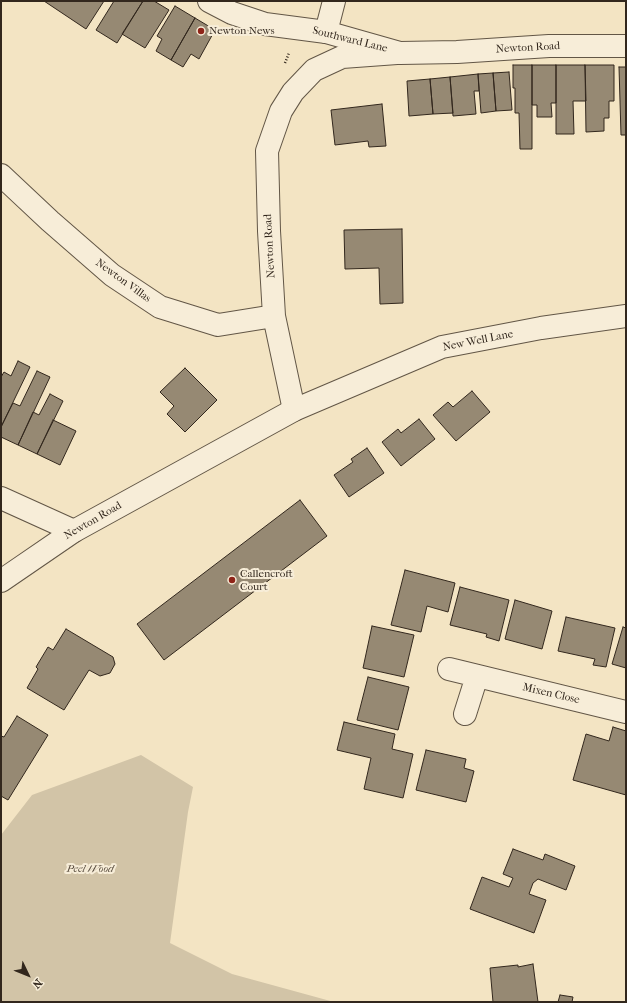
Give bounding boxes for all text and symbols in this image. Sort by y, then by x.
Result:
place label: Newton News [209,24,275,38]
street label: Southward Lane [311,24,389,56]
marker: Newton News [196,26,206,36]
street label: Newton Road [496,40,560,56]
street label: Newton Road [262,214,278,278]
street label: Newton Villas [93,256,153,306]
street label: New Well Lane [442,328,514,354]
street label: Newton Road [62,499,124,543]
place label: Callencroft Court [240,567,293,593]
marker: Callencroft Court [227,575,237,585]
street label: Mixen Close [521,681,581,707]
park label: Peel Wood [66,862,114,876]
north arrow [8,955,48,995]
text: N [30,976,45,991]

